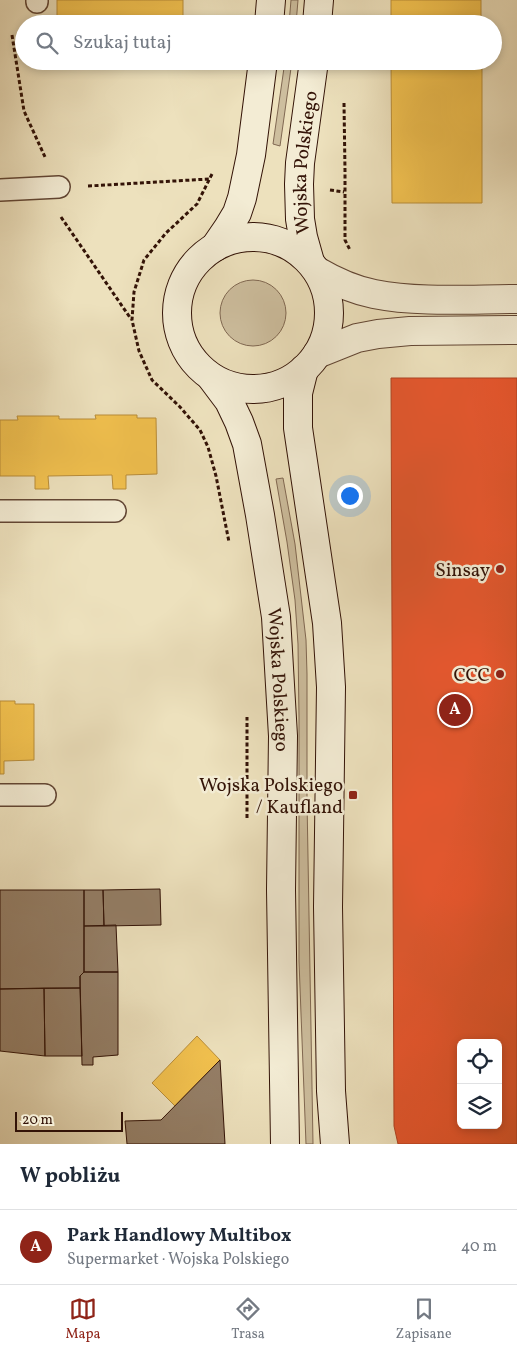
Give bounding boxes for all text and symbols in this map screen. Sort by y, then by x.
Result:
search box [15,15,502,70]
icon: search [33,29,61,57]
text: Szukaj tutaj [73,30,172,56]
street label: Wojska Polskiego [288,89,325,236]
your location [337,483,363,509]
place label: Sinsay [435,558,490,584]
marker: Sinsay [494,563,506,575]
street label: Wojska Polskiego [260,606,294,752]
place label: CCC [454,663,490,689]
marker: CCC [494,668,506,680]
pin: A [439,691,471,729]
place label: Wojska Polskiego / Kaufland [199,773,343,821]
marker: Wojska Polskiego / Kaufland [347,789,359,801]
map controls [457,1039,502,1129]
button: locate [457,1039,502,1084]
button: layers [457,1084,502,1129]
scale bar [15,1109,122,1132]
text: 20 m [22,1111,53,1130]
text: W pobliżu [20,1162,120,1191]
text: Park Handlowy Multibox [67,1223,292,1249]
text: A [30,1236,42,1258]
text: 40 m [461,1236,497,1258]
text: Supermarket · Wojska Polskiego [67,1249,289,1271]
tab: Mapa [65,1295,100,1344]
tab: Trasa [231,1295,265,1344]
tab: Zapisane [396,1295,452,1344]

